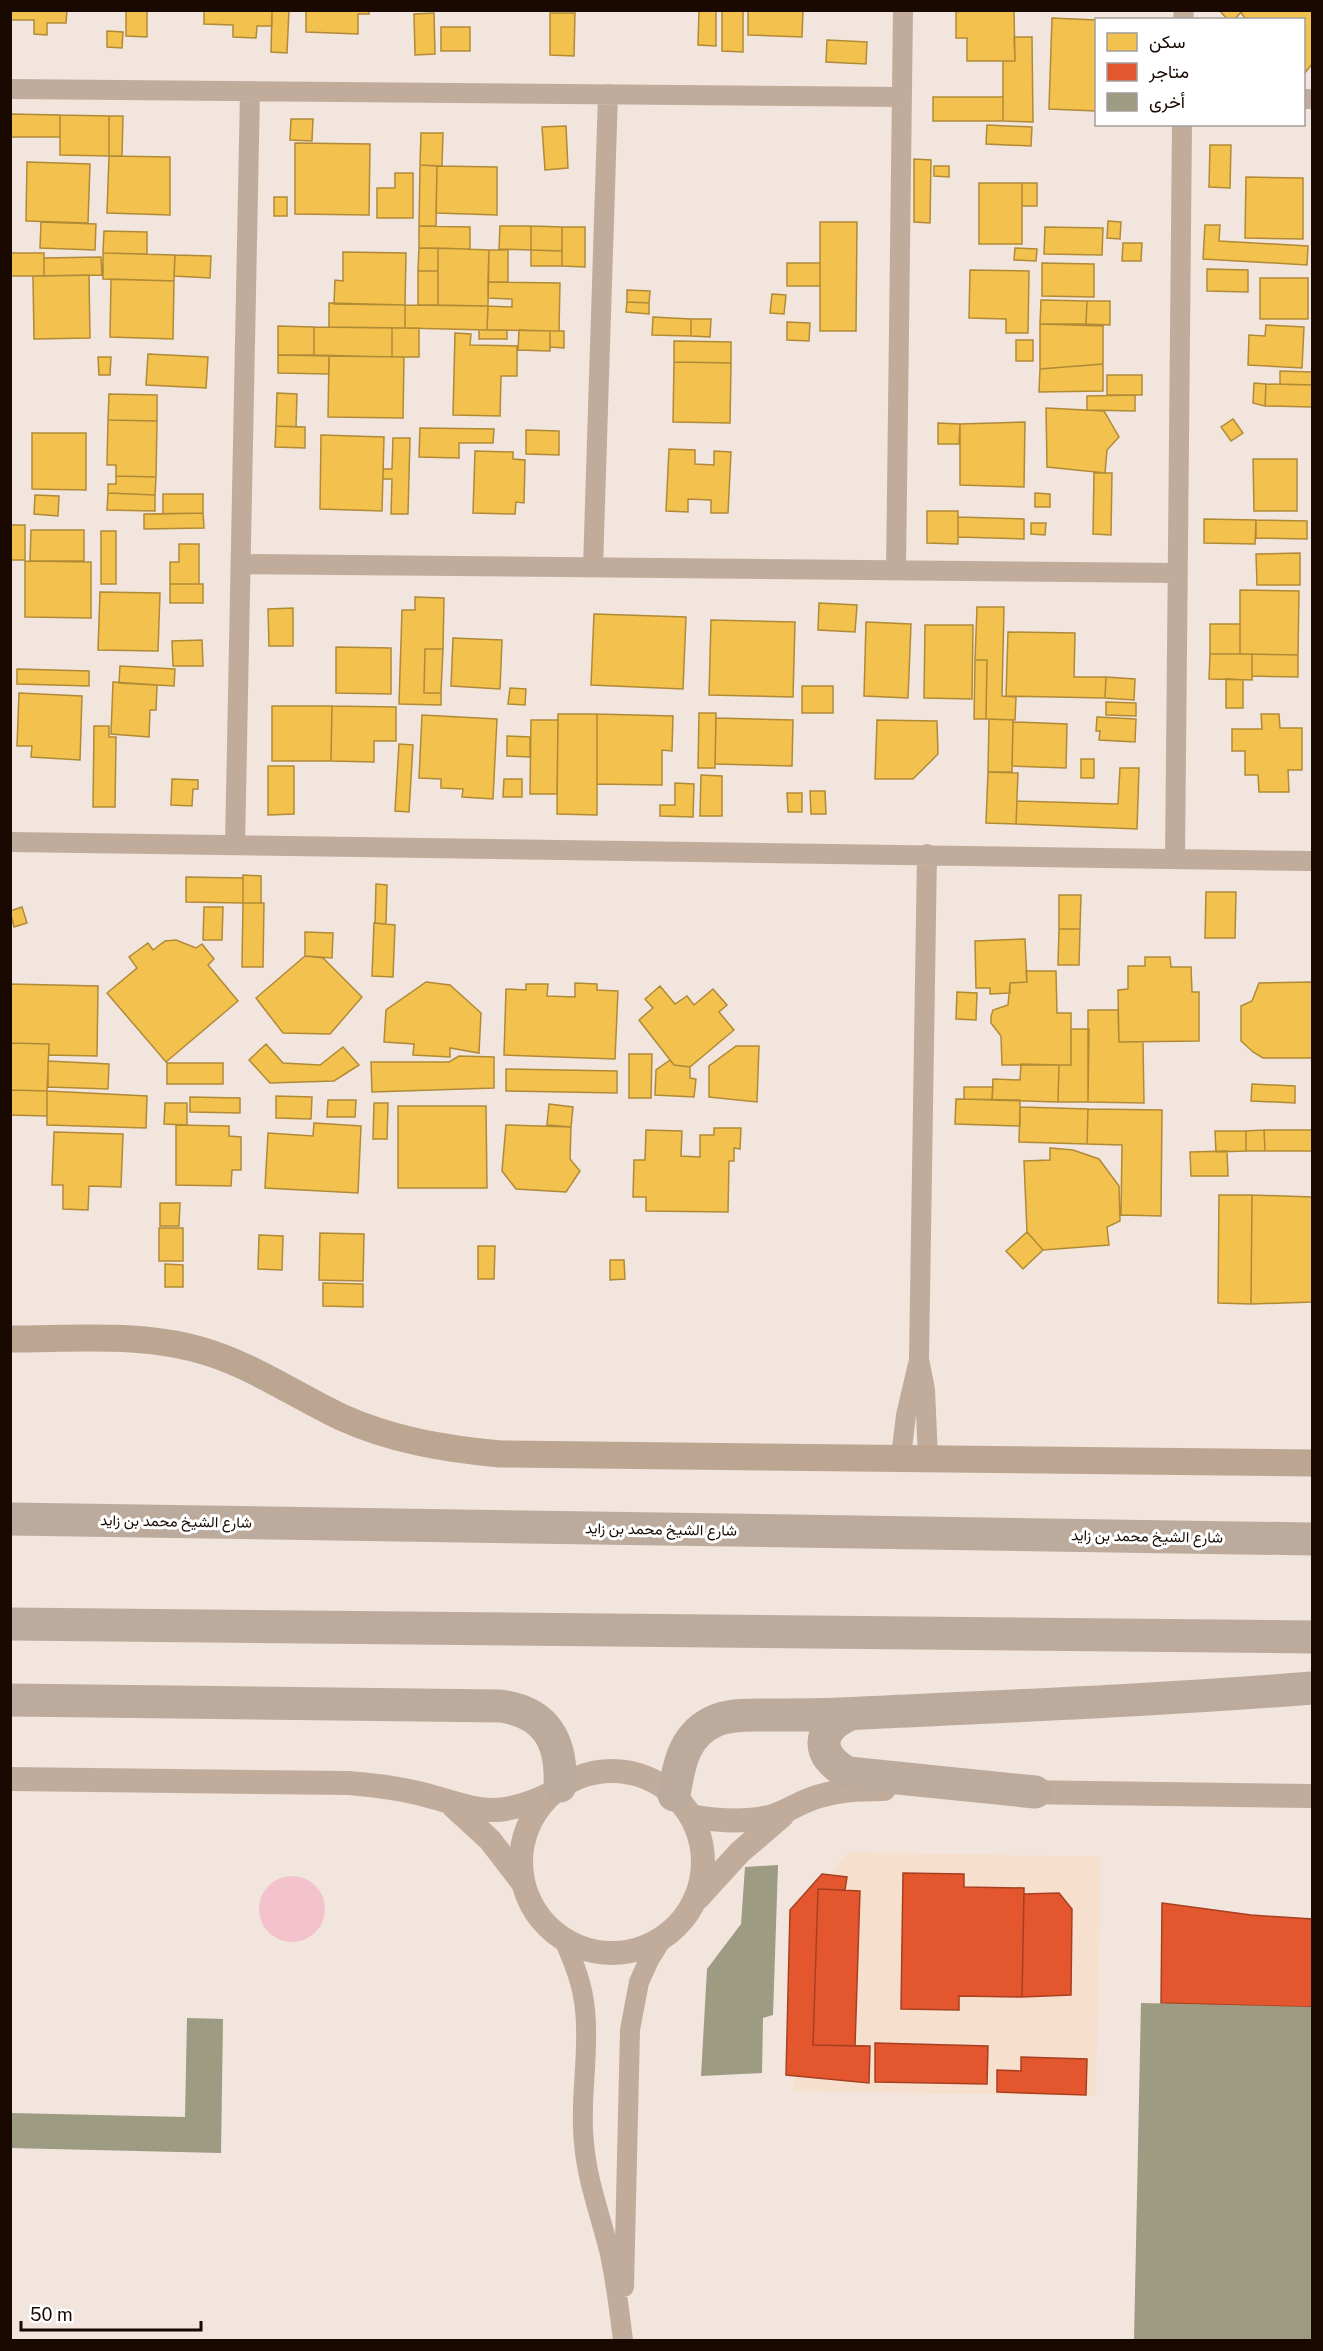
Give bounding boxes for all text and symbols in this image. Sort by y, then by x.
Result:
legend [1095,18,1305,126]
text: سكن [1149,31,1185,53]
text: متاجر [1148,61,1189,83]
text: أخرى [1149,91,1185,113]
street label: شارع الشيخ محمد بن زايد [100,1511,252,1534]
street label: شارع الشيخ محمد بن زايد [585,1519,737,1542]
street label: شارع الشيخ محمد بن زايد [1071,1526,1223,1549]
scale bar [21,2294,201,2332]
text: 50 m [30,2304,73,2325]

